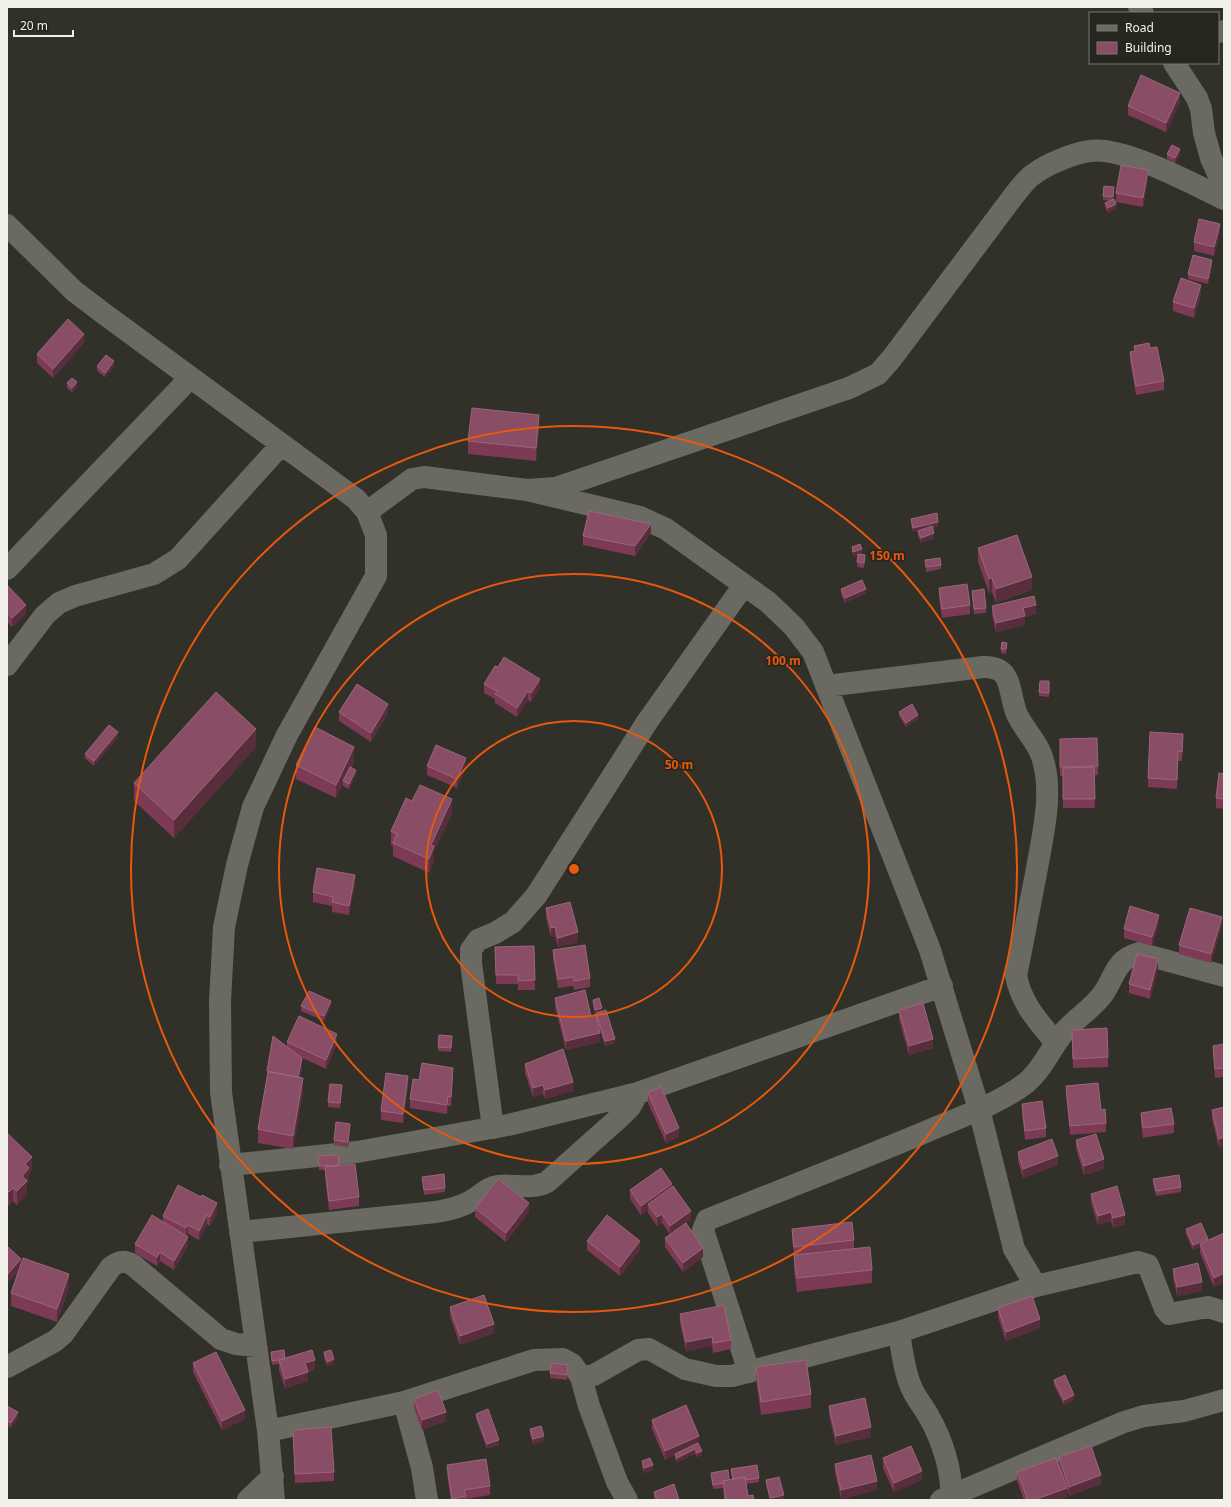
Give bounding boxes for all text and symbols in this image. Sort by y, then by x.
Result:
scale bar [14,12,73,38]
legend [1089,12,1219,64]
text: 20 m [20,17,48,34]
text: Road [1125,19,1154,36]
text: Building [1125,39,1172,56]
text: 150 m [869,547,905,564]
text: 100 m [765,652,801,669]
text: 50 m [665,756,693,773]
centre of rings [567,862,581,876]

